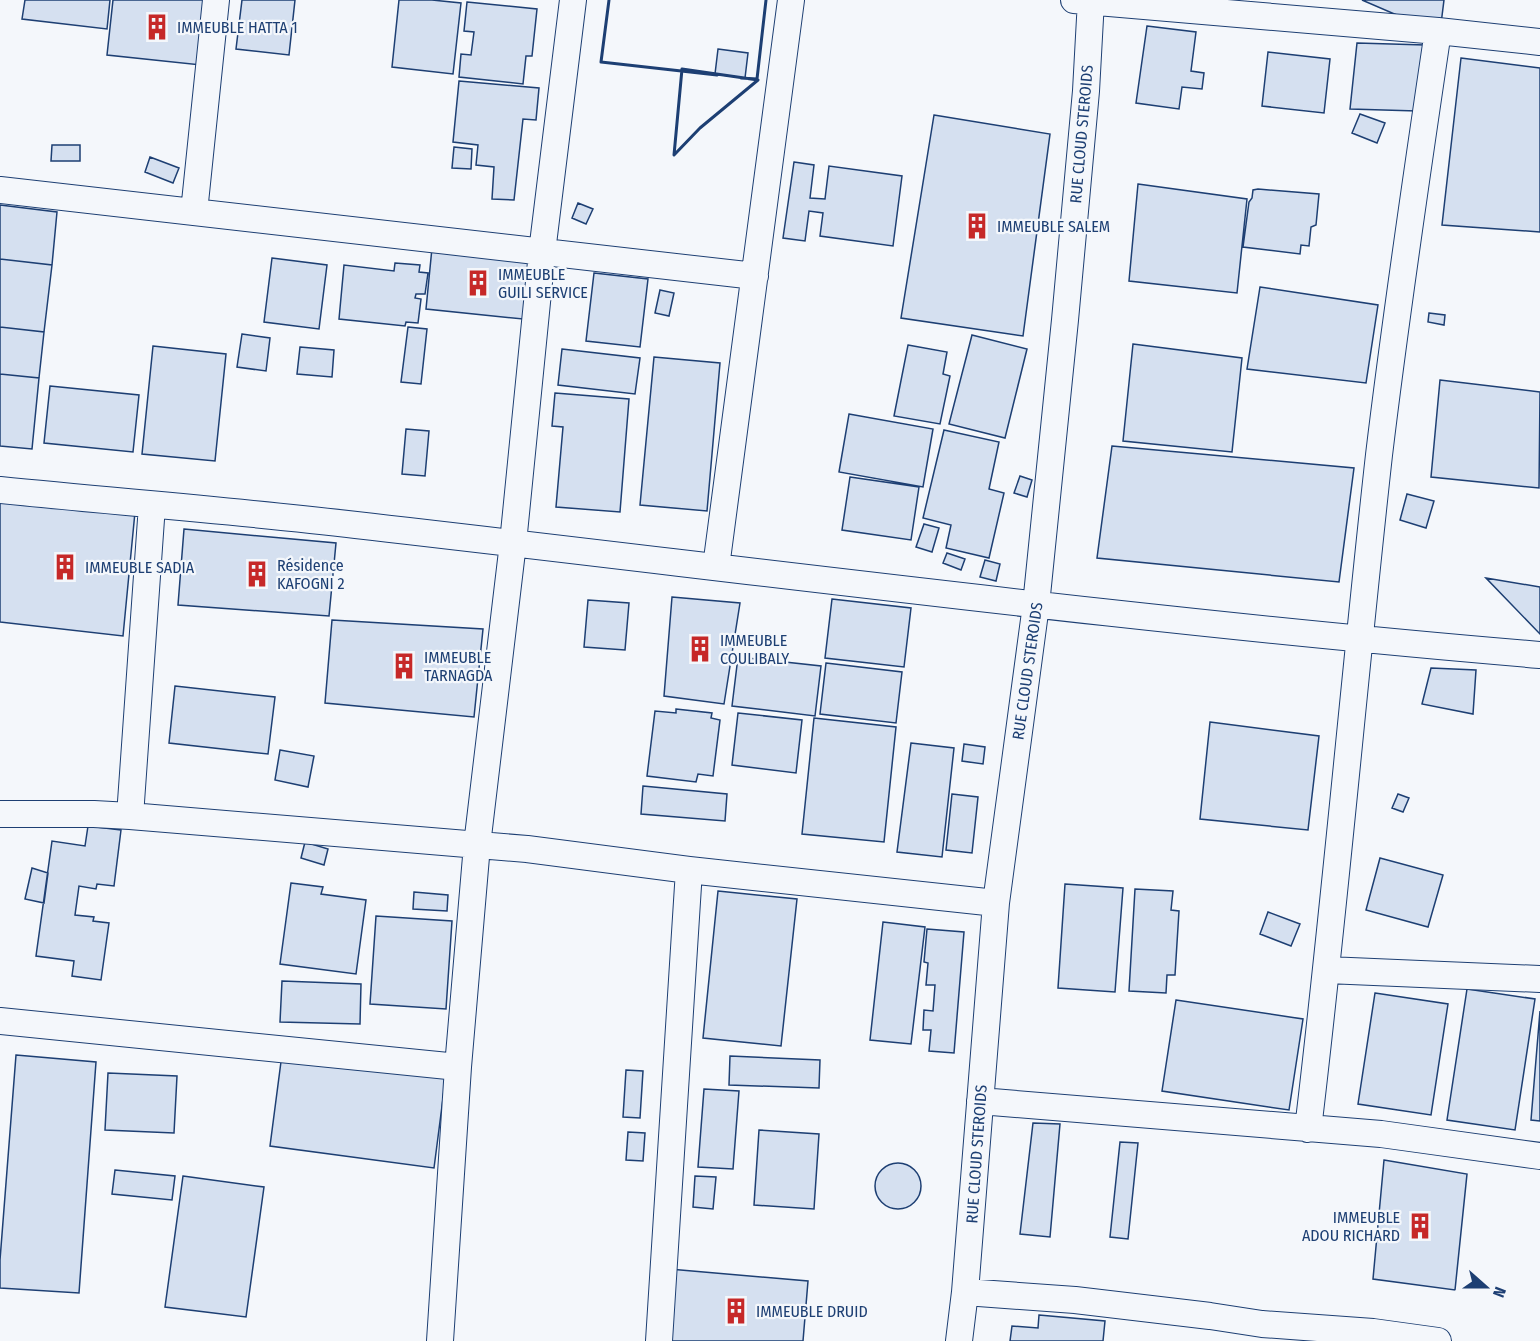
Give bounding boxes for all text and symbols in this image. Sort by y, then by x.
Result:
building icon: IMMEUBLE HATTA 1 [142,12,172,42]
place label: IMMEUBLE HATTA 1 [177,18,298,37]
street label: RUE CLOUD STEROIDS [1066,64,1097,204]
building icon: IMMEUBLE SALEM [962,211,992,241]
place label: IMMEUBLE SALEM [997,217,1110,236]
place label: IMMEUBLE GUILI SERVICE [498,265,588,302]
building icon: IMMEUBLE GUILI SERVICE [463,268,493,298]
building icon: IMMEUBLE SADIA [50,552,80,582]
place label: Résidence KAFOGNI 2 [277,556,345,593]
place label: IMMEUBLE SADIA [85,558,195,577]
building icon: Résidence KAFOGNI 2 [242,559,272,589]
street label: RUE CLOUD STEROIDS [1008,601,1047,741]
place label: IMMEUBLE COULIBALY [720,631,789,668]
building icon: IMMEUBLE COULIBALY [685,634,715,664]
place label: IMMEUBLE TARNAGDA [424,648,493,685]
building icon: IMMEUBLE TARNAGDA [389,651,419,681]
street label: RUE CLOUD STEROIDS [962,1084,991,1224]
place label: IMMEUBLE ADOU RICHARD [1302,1208,1400,1245]
building icon: IMMEUBLE ADOU RICHARD [1405,1211,1435,1241]
north arrow [1456,1257,1516,1317]
text: N [1489,1284,1510,1300]
building icon: IMMEUBLE DRUID [721,1296,751,1326]
place label: IMMEUBLE DRUID [756,1302,868,1321]

